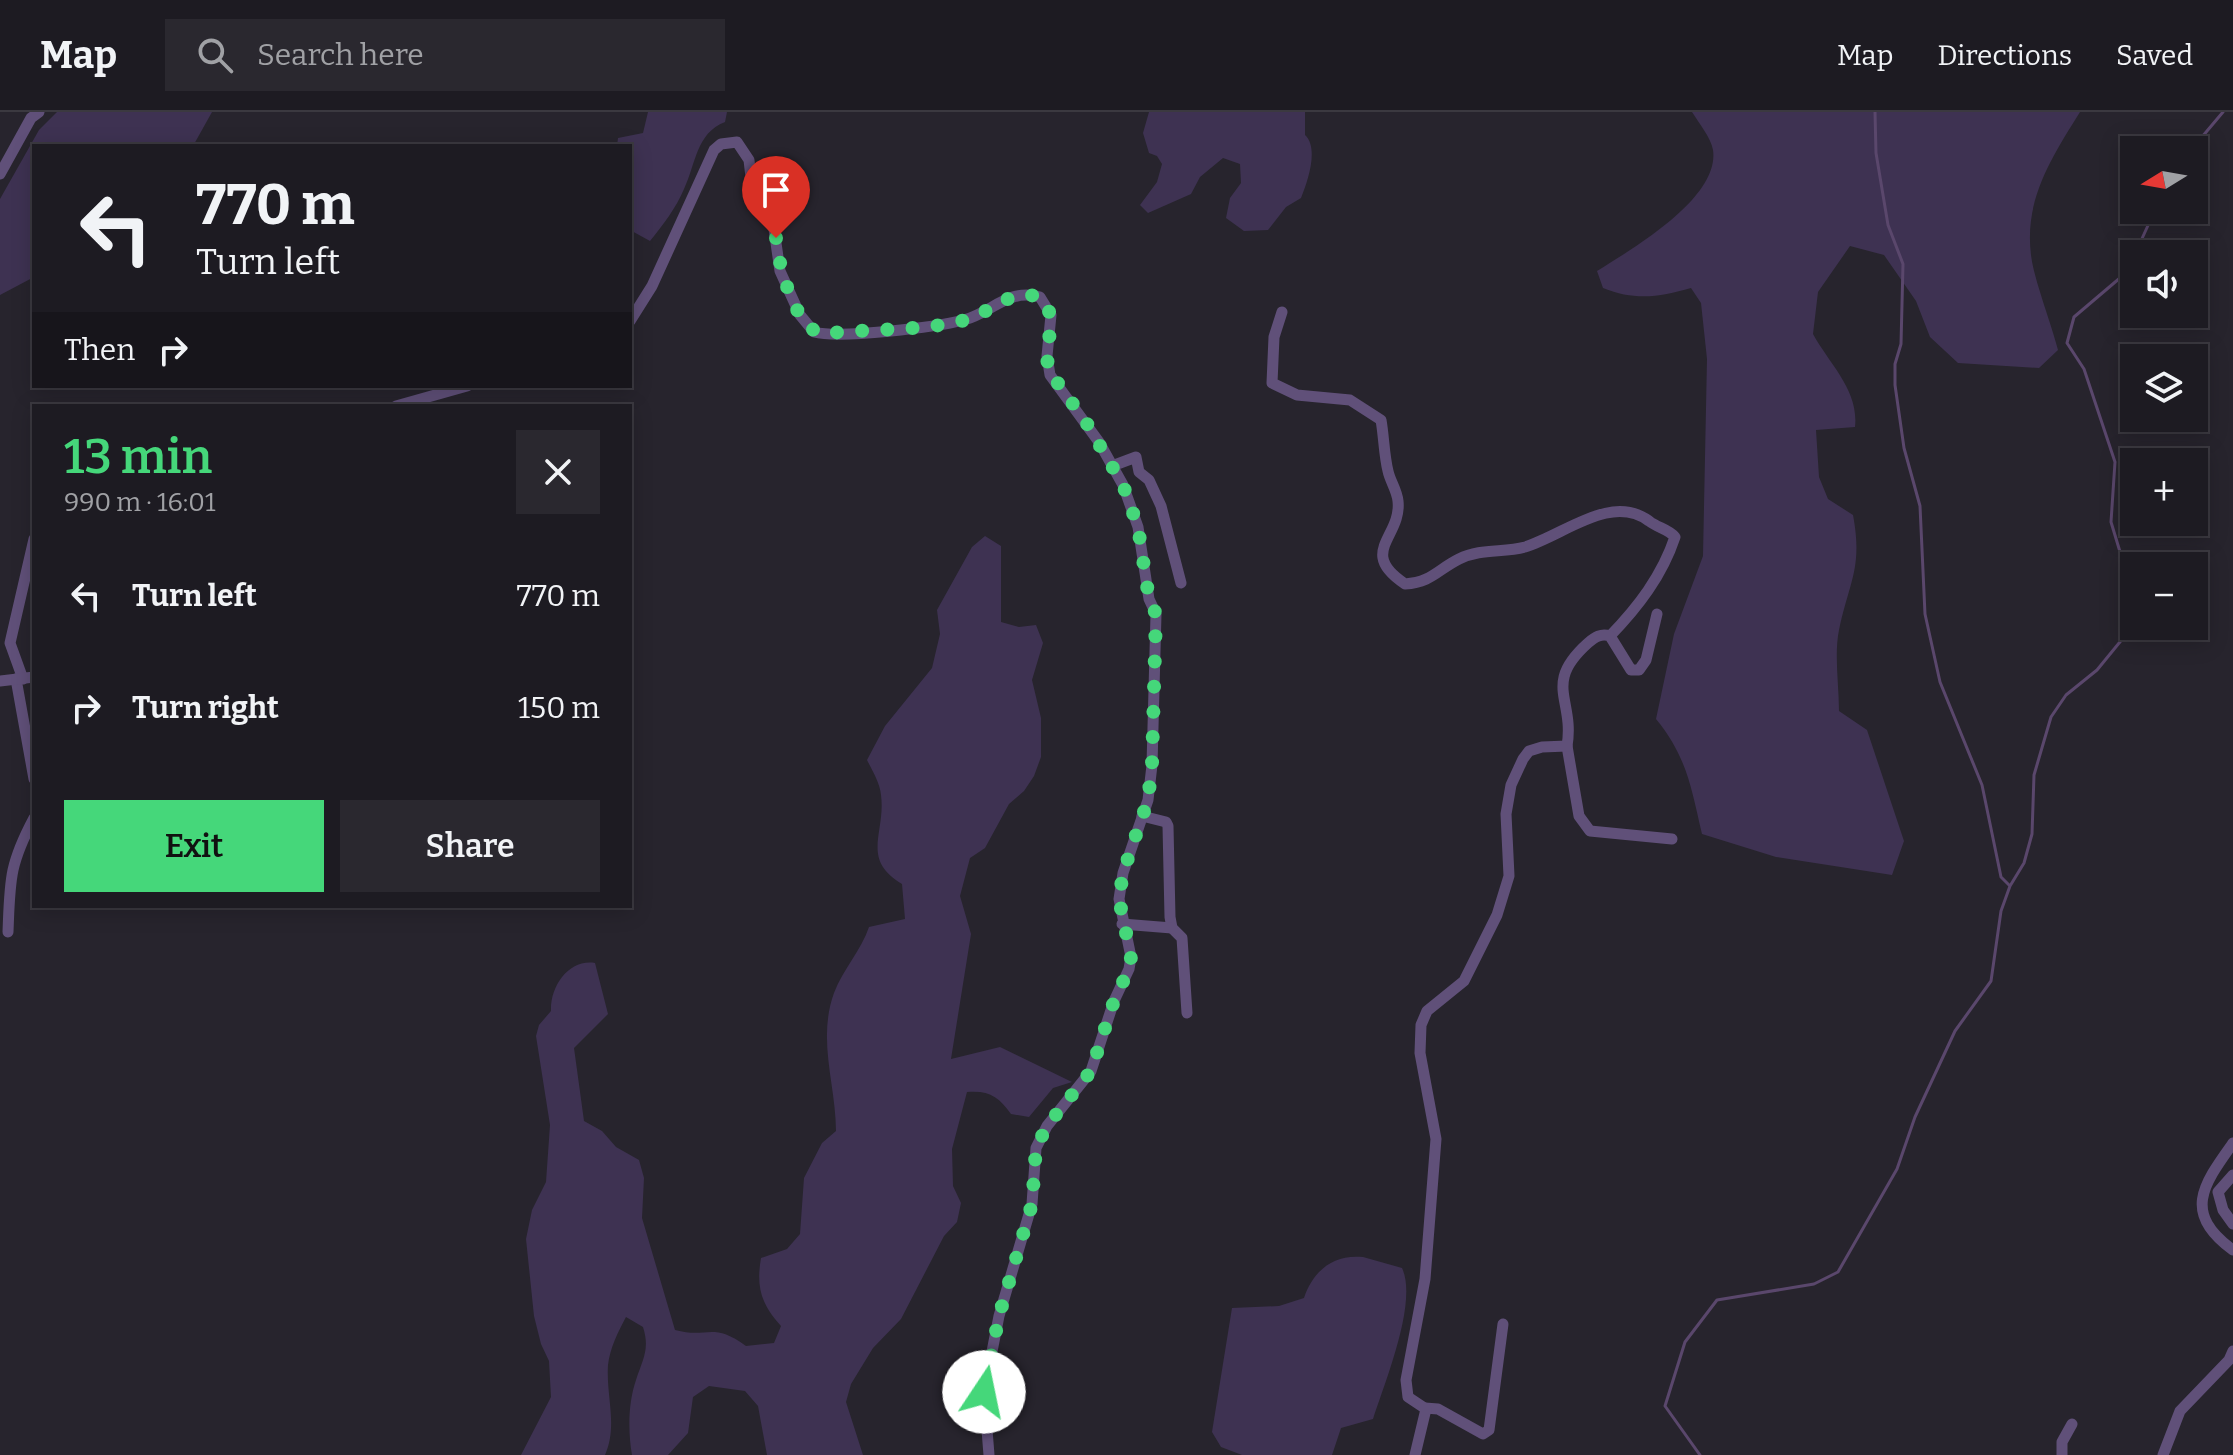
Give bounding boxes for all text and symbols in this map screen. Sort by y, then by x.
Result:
search box [165,19,725,91]
text: Map [40,32,117,78]
icon: search [193,33,237,77]
text: Search here [257,37,424,73]
text: Map [1837,39,1893,72]
text: Directions [1937,39,2072,72]
text: Saved [2116,39,2193,72]
north arrow [2120,136,2208,224]
map controls [2120,136,2208,640]
pin [742,156,810,238]
icon: arrive [754,168,798,212]
text: 770 m [196,172,355,239]
icon: left [64,176,168,280]
text: Turn left [196,240,340,284]
button: sound [2120,240,2208,328]
icon: right [151,328,195,372]
text: Then [64,332,135,368]
button: layers [2120,344,2208,432]
text: 13 min [64,428,212,486]
button: close [516,430,600,514]
button: + [2120,448,2208,536]
text: 990 m · 16:01 [64,487,215,518]
button: − [2120,552,2208,640]
icon: left [64,574,108,618]
text: Turn left [132,578,257,614]
text: 770 m [516,578,600,614]
icon: right [64,686,108,730]
text: Turn right [132,690,279,726]
text: 150 m [518,690,600,726]
button: Exit [64,800,324,892]
button: Share [340,800,600,892]
position arrow [942,1350,1026,1434]

